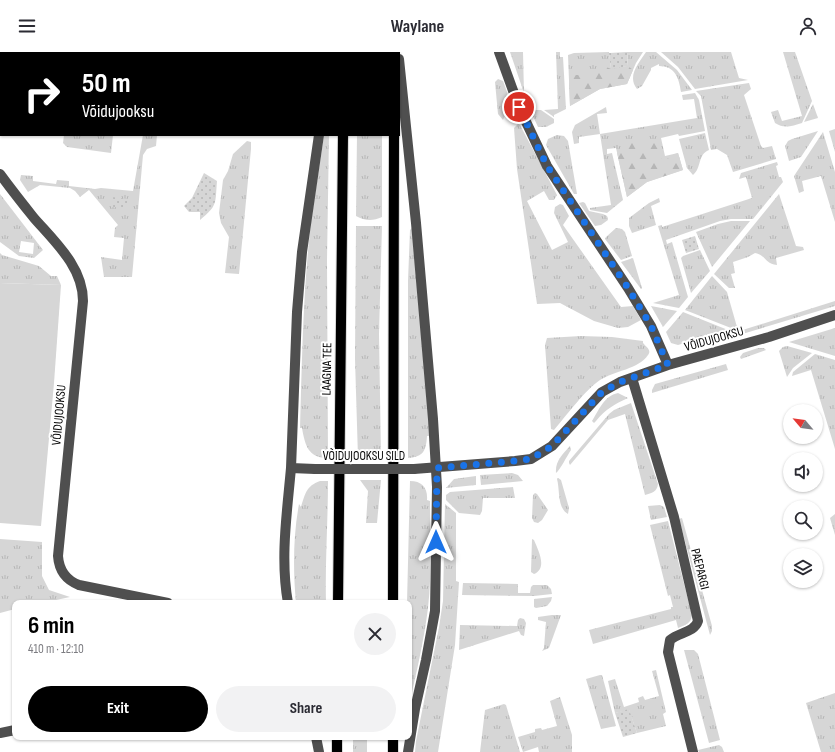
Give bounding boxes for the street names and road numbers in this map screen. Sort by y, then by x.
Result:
street label: VÕIDUJOOKSU [683,323,745,355]
street label: LAAGNA TEE [319,342,335,396]
street label: VÕIDUJOOKSU [48,384,70,446]
street label: VÕIDUJOOKSU SILD [323,448,405,464]
street label: PAEPARGI [687,547,713,591]

